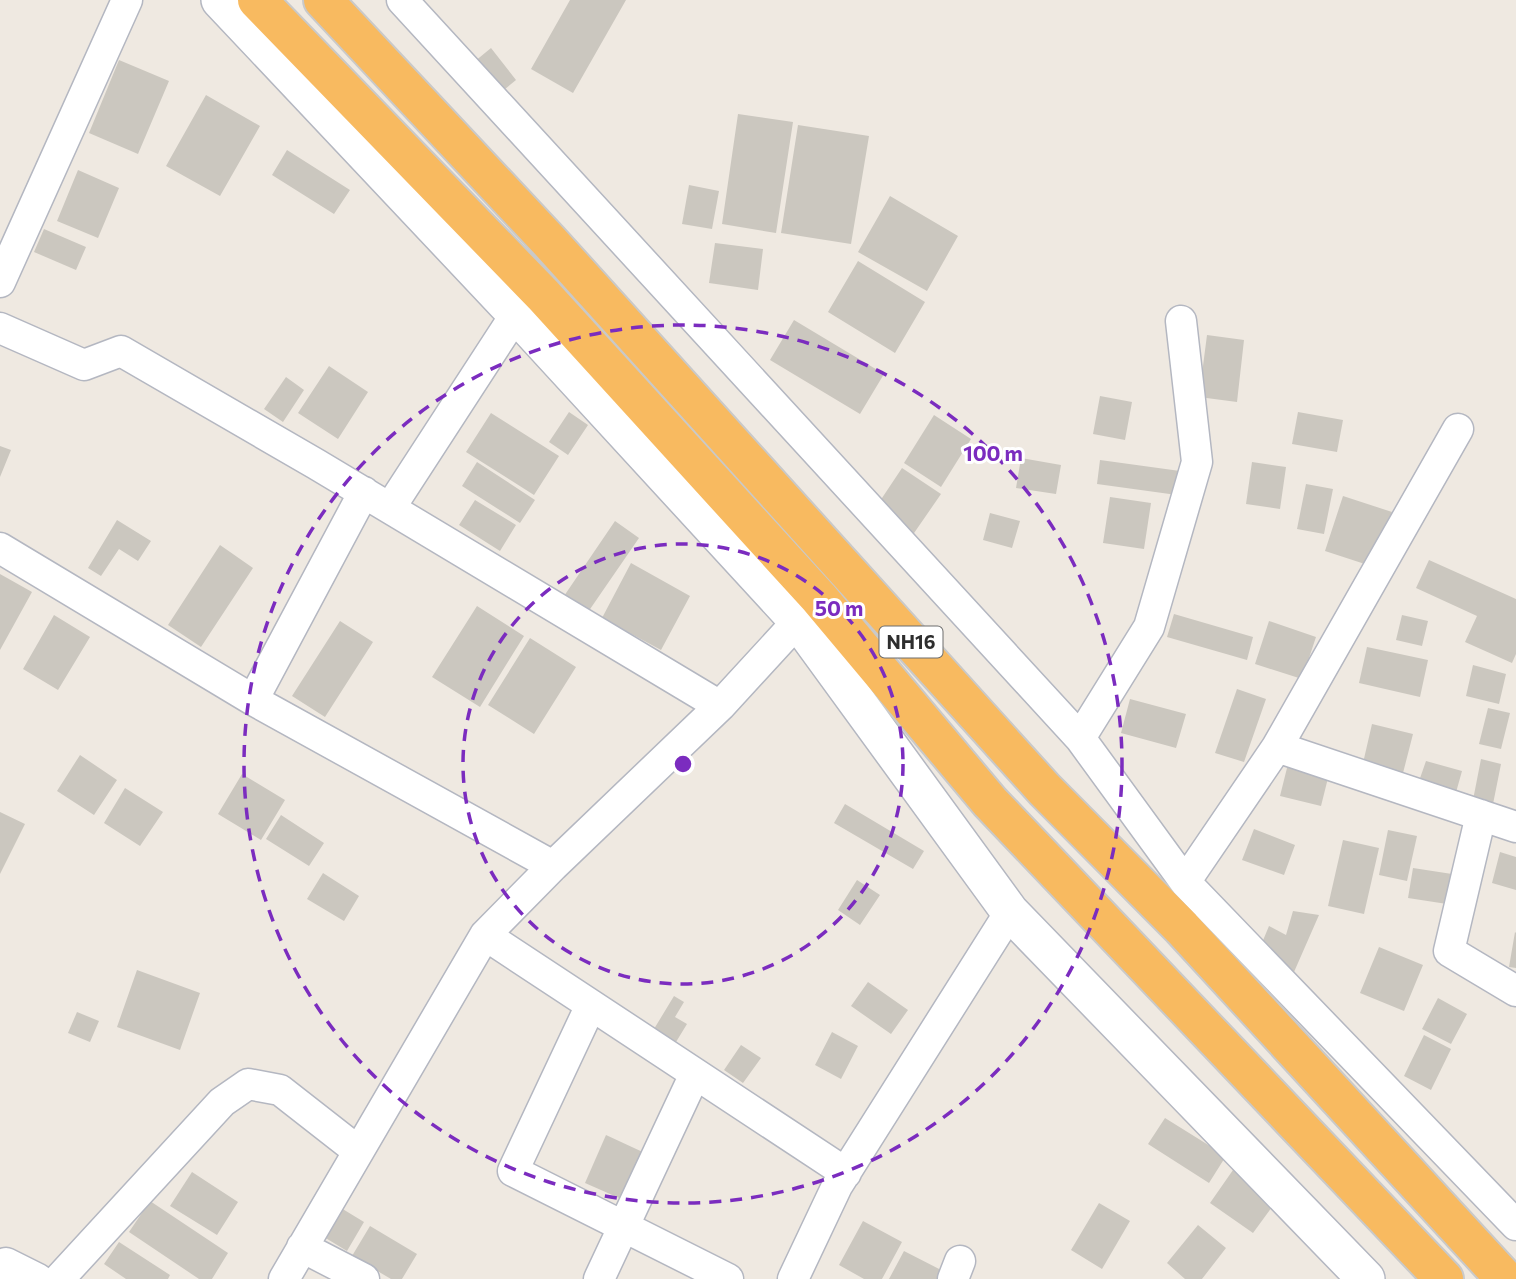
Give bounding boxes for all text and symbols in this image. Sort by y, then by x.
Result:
text: 100 m [963,440,1023,465]
text: 50 m [815,595,863,620]
road number: NH16 [880,626,942,657]
centre of rings [671,752,695,776]

